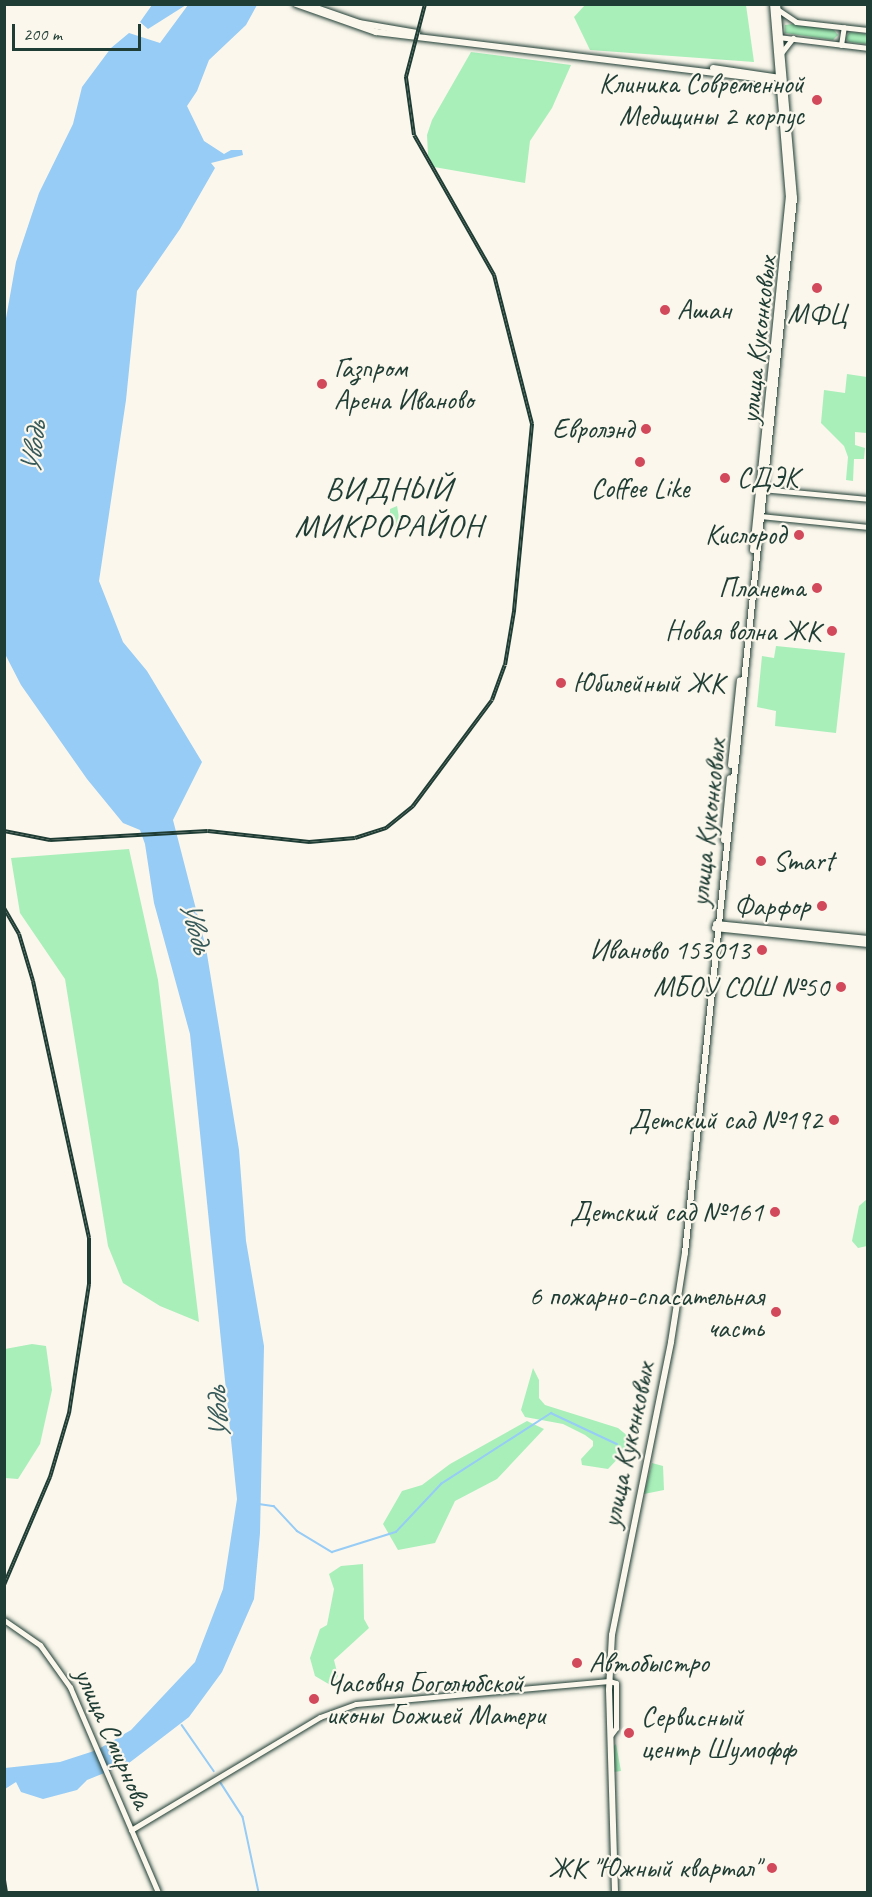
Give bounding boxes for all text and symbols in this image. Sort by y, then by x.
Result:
scale bar [15,12,144,50]
text: 200 m [23,23,62,45]
place label: Клиника Современной Медицины 2 корпус [599,67,804,133]
marker: Клиника Современной Медицины 2 корпус [808,91,826,109]
street label: улица Куконковых [733,256,783,424]
marker: МФЦ [810,281,824,295]
place label: Ашан [677,293,731,327]
place label: МФЦ [787,297,847,331]
marker: Ашан [658,303,672,317]
place label: Газпром Арена Иваново [334,351,475,417]
marker: Газпром Арена Иваново [315,377,329,391]
place label: Евролэнд [552,412,634,446]
water label: Уводь [12,420,54,476]
marker: Евролэнд [639,422,653,436]
marker: Coffee Like [633,455,647,469]
place label: СДЭК [737,461,798,495]
district label: ВИДНЫЙ МИКРОРАЙОН [294,471,484,546]
place label: Coffee Like [591,471,689,505]
marker: СДЭК [718,471,732,485]
place label: Кислород [705,518,786,552]
marker: Кислород [790,526,808,544]
place label: Планета [718,571,805,605]
marker: Планета [810,581,824,595]
place label: Новая волна ЖК [666,614,820,648]
marker: Новая волна ЖК [825,624,839,638]
place label: Юбилейный ЖК [573,666,724,700]
marker: Юбилейный ЖК [554,676,568,690]
street label: улица Куконковых [683,739,733,907]
place label: Smart [773,844,834,878]
marker: Smart [754,854,768,868]
place label: Фарфор [734,889,810,923]
water label: Уводь [171,896,221,956]
marker: Фарфор [815,899,829,913]
place label: Иваново 153013 [590,933,750,967]
marker: Иваново 153013 [755,943,769,957]
place label: МБОУ СОШ №50 [654,970,829,1004]
marker: МБОУ СОШ №50 [834,980,848,994]
place label: Детский сад №192 [629,1103,822,1137]
marker: Детский сад №192 [827,1113,841,1127]
place label: Детский сад №161 [570,1195,763,1229]
marker: Детский сад №161 [768,1205,782,1219]
place label: 6 пожарно-спасательная часть [529,1279,764,1345]
marker: 6 пожарно-спасательная часть [769,1305,783,1319]
street label: улица Куконковых [594,1360,662,1530]
water label: Уводь [198,1386,238,1442]
place label: Автобыстро [589,1646,709,1680]
marker: Автобыстро [570,1656,584,1670]
street label: улица Смирнова [67,1663,159,1813]
place label: Часовня Боголюбской иконы Божией Матери [326,1666,545,1732]
marker: Часовня Боголюбской иконы Божией Матери [307,1692,321,1706]
place label: Сервисный центр Шумофф [641,1700,793,1766]
marker: Сервисный центр Шумофф [622,1726,636,1740]
place label: ЖК "Южный квартал" [548,1851,760,1885]
marker: ЖК "Южный квартал" [765,1861,779,1875]

